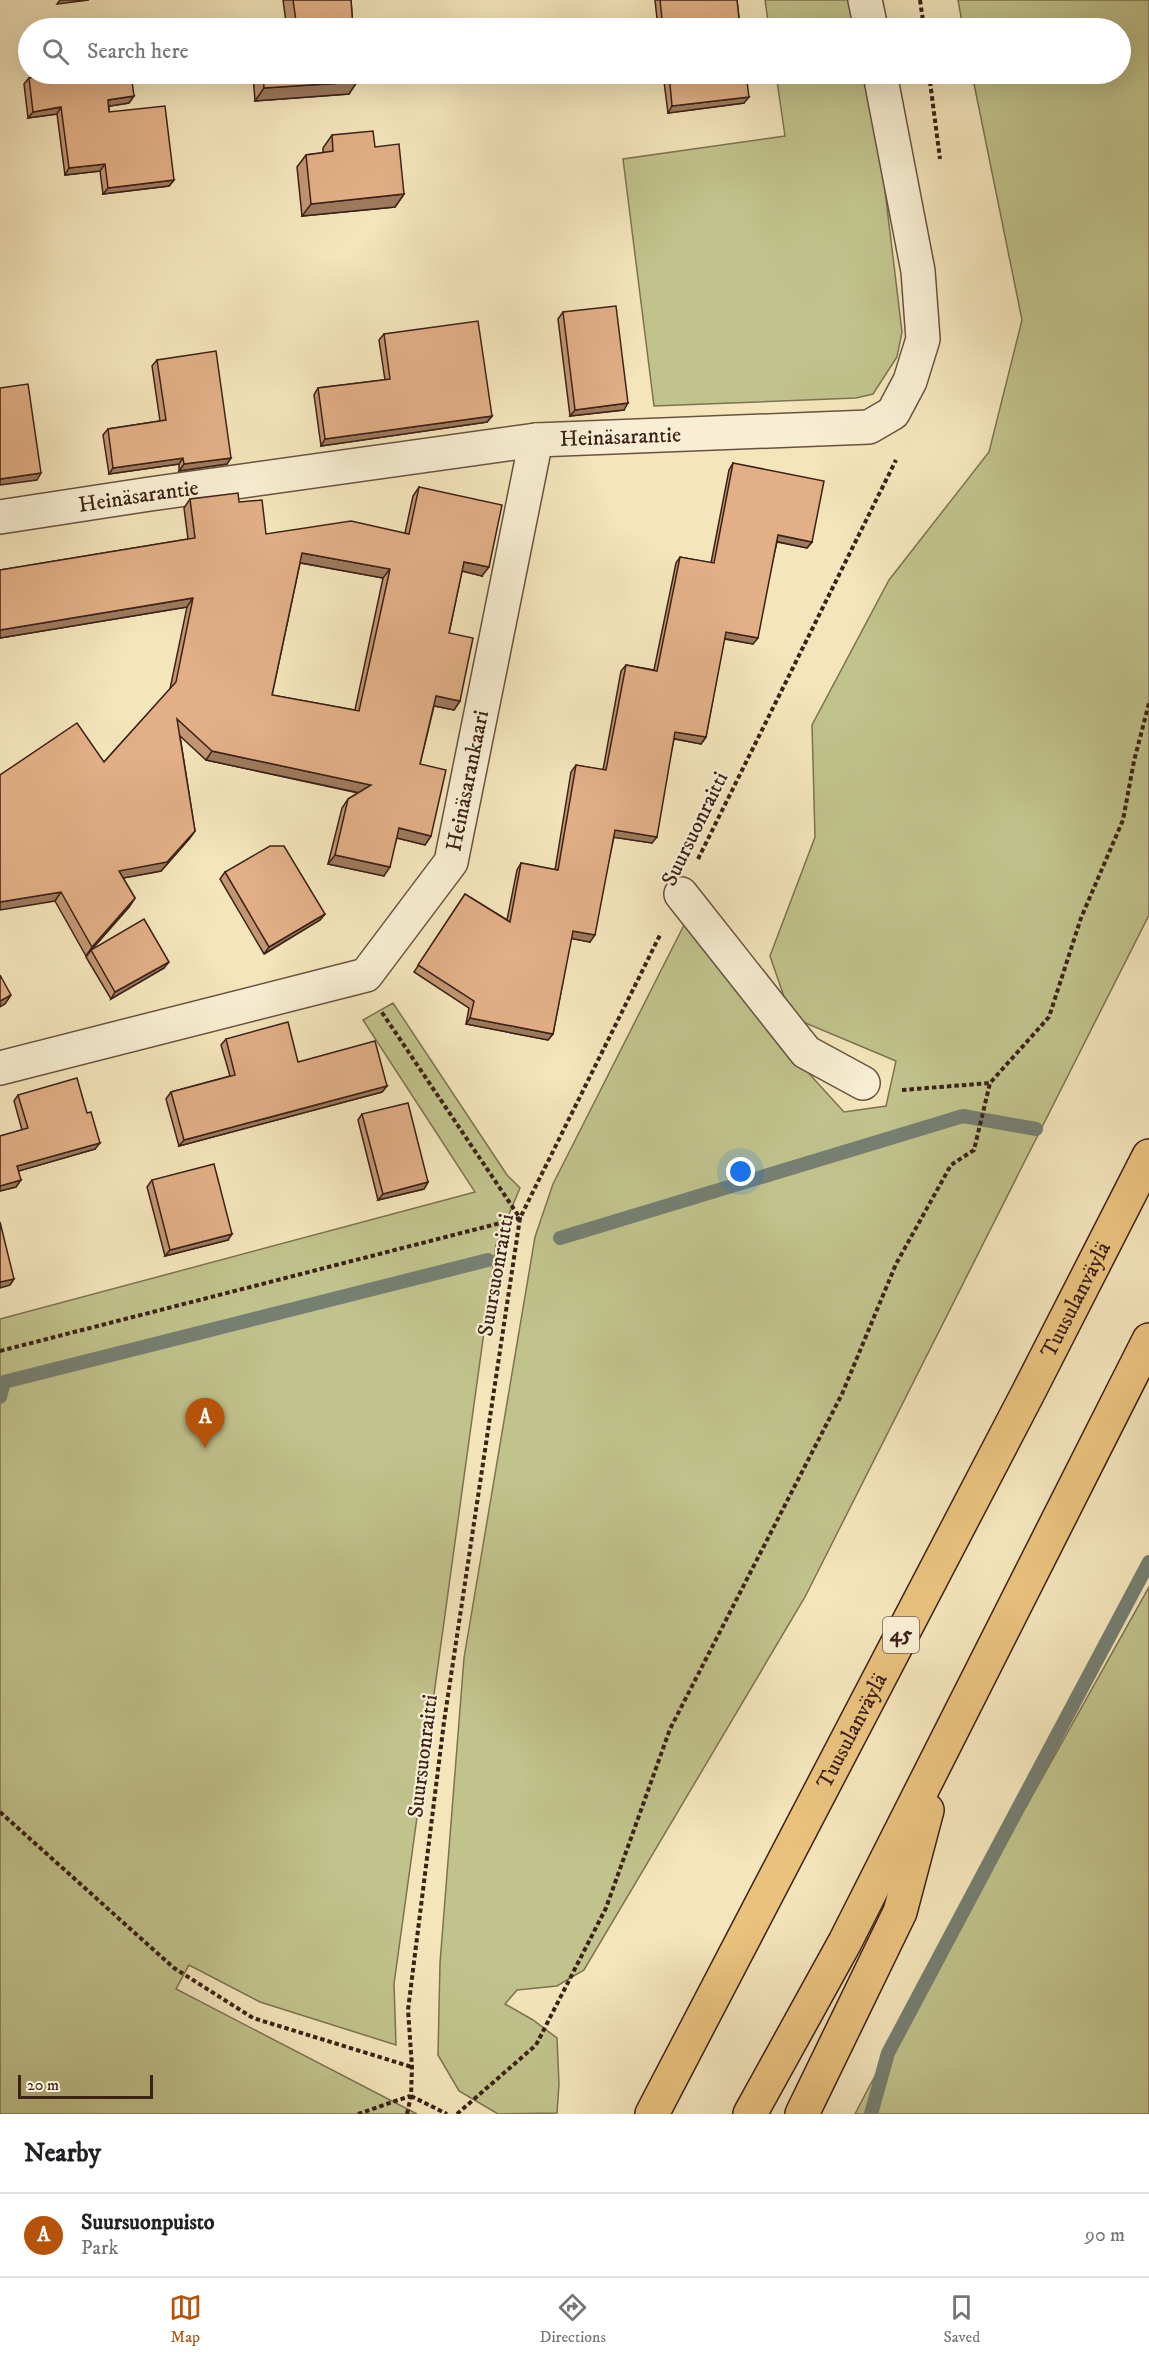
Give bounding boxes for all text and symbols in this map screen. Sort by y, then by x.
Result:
search box [18,18,1131,84]
icon: search [39,35,72,68]
text: Search here [87,38,189,65]
street label: Heinäsarantie [559,421,682,453]
street label: Heinäsarantie [76,474,200,518]
street label: Heinäsarankaari [440,708,495,853]
street label: Suursuonraitti [656,767,734,891]
your location [726,1157,755,1186]
street label: Suursuonraitti [472,1212,520,1338]
street label: Tuusulanväylä [1035,1237,1117,1362]
pin: A [186,1398,224,1448]
road number: 45 [883,1617,919,1653]
street label: Tuusulanväylä [811,1668,893,1793]
street label: Suursuonraitti [402,1693,444,1819]
scale bar [18,2072,153,2100]
text: 20 m [27,2075,59,2095]
text: Nearby [24,2137,101,2170]
text: Suursuonpuisto [81,2209,215,2236]
text: A [37,2223,50,2248]
text: 90 m [1085,2223,1125,2248]
text: Park [81,2236,118,2261]
tab: Map [169,2291,202,2347]
tab: Directions [539,2291,606,2347]
tab: Saved [943,2291,980,2347]

